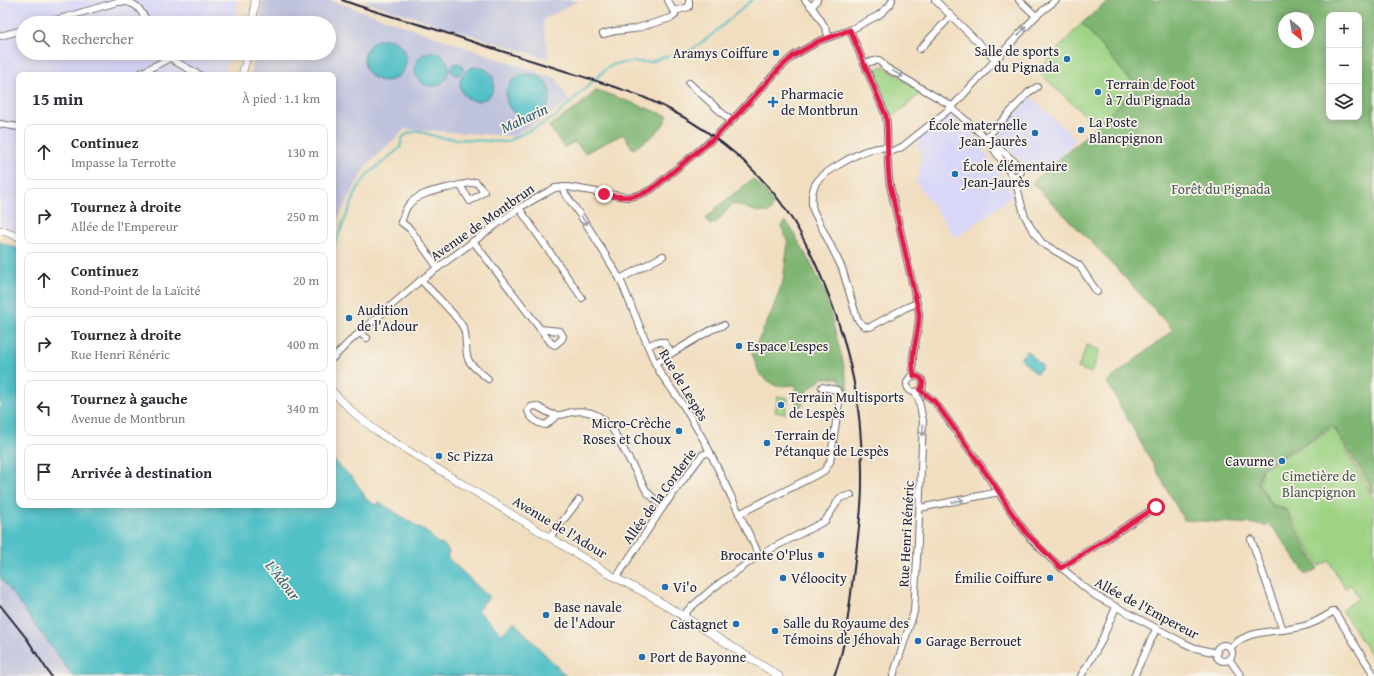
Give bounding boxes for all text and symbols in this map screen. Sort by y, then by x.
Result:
north arrow [1278,12,1314,48]
map controls [1326,12,1362,120]
button: + [1326,12,1362,48]
search box [16,16,336,60]
one-way arrow [1017,26,1027,36]
icon: search [30,27,52,49]
text: Rechercher [62,28,134,49]
place label: Salle de sports du Pignada [974,41,1059,77]
place label: Aramys Coiffure [673,43,768,63]
marker: Aramys Coiffure [771,48,781,58]
button: − [1326,48,1362,84]
marker: Salle de sports du Pignada [1062,54,1072,64]
one-way arrow [892,71,904,79]
place label: Terrain de Foot à 7 du Pignada [1106,74,1195,110]
place label: Pharmacie de Montbrun [781,84,858,120]
button: layers [1326,84,1362,120]
text: 15 min [32,86,83,111]
marker: Terrain de Foot à 7 du Pignada [1093,87,1103,97]
text: À pied · 1.1 km [242,89,320,108]
marker: Pharmacie de Montbrun [768,97,778,107]
water label: Maharin [497,98,551,138]
place label: La Poste Blancpignon [1089,112,1163,148]
place label: École maternelle Jean-Jaurès [929,115,1027,151]
marker: La Poste Blancpignon [1076,125,1086,135]
marker: École maternelle Jean-Jaurès [1030,128,1040,138]
text: Continuez [71,132,139,153]
icon: ahead [33,141,55,163]
text: 130 m [287,143,319,162]
text: Impasse la Terrotte [71,153,176,172]
place label: École élémentaire Jean-Jaurès [961,156,1068,192]
marker: École élémentaire Jean-Jaurès [950,169,960,179]
street label: Avenue de Montbrun [426,178,538,265]
park label: Forêt du Pignada [1172,179,1271,199]
route end [595,185,613,203]
text: Tournez à droite [71,196,181,217]
icon: right [33,205,55,227]
text: 250 m [287,207,319,226]
one-way arrow [580,214,588,225]
text: Allée de l'Empereur [71,217,178,236]
text: Continuez [71,260,139,281]
icon: ahead [33,269,55,291]
text: 20 m [293,271,319,290]
text: Rond-Point de la Laïcité [71,281,201,300]
place label: Audition de l'Adour [357,300,418,336]
marker: Audition de l'Adour [344,313,354,323]
text: Tournez à droite [71,324,181,345]
icon: right [33,333,55,355]
text: 400 m [287,335,319,354]
place label: Espace Lespes [747,336,828,356]
marker: Espace Lespes [734,341,744,351]
text: Rue Henri Rénéric [71,345,170,364]
street label: Rue de Lespès [655,345,713,425]
place label: Terrain Multisports de Lespès [789,387,904,423]
text: Tournez à gauche [71,388,188,409]
icon: left [33,397,55,419]
text: 340 m [287,399,319,418]
marker: Terrain Multisports de Lespès [776,400,786,410]
text: Avenue de Montbrun [71,409,185,428]
place label: Micro-Crèche Roses et Choux [583,413,672,449]
one-way arrow [919,423,926,436]
place label: Terrain de Pétanque de Lespès [775,425,889,461]
marker: Micro-Crèche Roses et Choux [674,426,684,436]
marker: Terrain de Pétanque de Lespès [762,438,772,448]
street label: Allée de la Corderie [617,444,701,548]
place label: Sc Pizza [447,446,494,466]
marker: Sc Pizza [434,451,444,461]
place label: Cavurne [1225,451,1274,471]
marker: Cavurne [1277,456,1287,466]
icon: arrive [33,461,55,483]
text: Arrivée à destination [71,462,212,483]
park label: Cimetière de Blancpignon [1282,466,1357,502]
street label: Rue Henri Rénéric [893,480,919,588]
street label: Avenue de l'Adour [509,491,611,563]
one-way arrow [951,496,964,504]
route start [1147,498,1165,516]
place label: Brocante O'Plus [720,545,813,565]
marker: Brocante O'Plus [816,550,826,560]
water label: L'Adour [260,555,306,605]
place label: Véloocity [791,568,847,588]
place label: Émilie Coiffure [955,568,1042,588]
street label: Allée de l'Empereur [1091,572,1203,644]
marker: Véloocity [778,573,788,583]
marker: Émilie Coiffure [1045,573,1055,583]
place label: Vi'o [673,577,697,597]
marker: Vi'o [660,582,670,592]
place label: Base navale de l'Adour [554,597,622,633]
marker: Base navale de l'Adour [541,610,551,620]
place label: Salle du Royaume des Témoins de Jéhovah [783,613,909,649]
place label: Castagnet [670,614,728,634]
marker: Castagnet [731,619,741,629]
marker: Salle du Royaume des Témoins de Jéhovah [770,626,780,636]
place label: Garage Berrouet [926,631,1022,651]
marker: Garage Berrouet [913,636,923,646]
place label: Port de Bayonne [650,647,747,667]
marker: Port de Bayonne [637,652,647,662]

